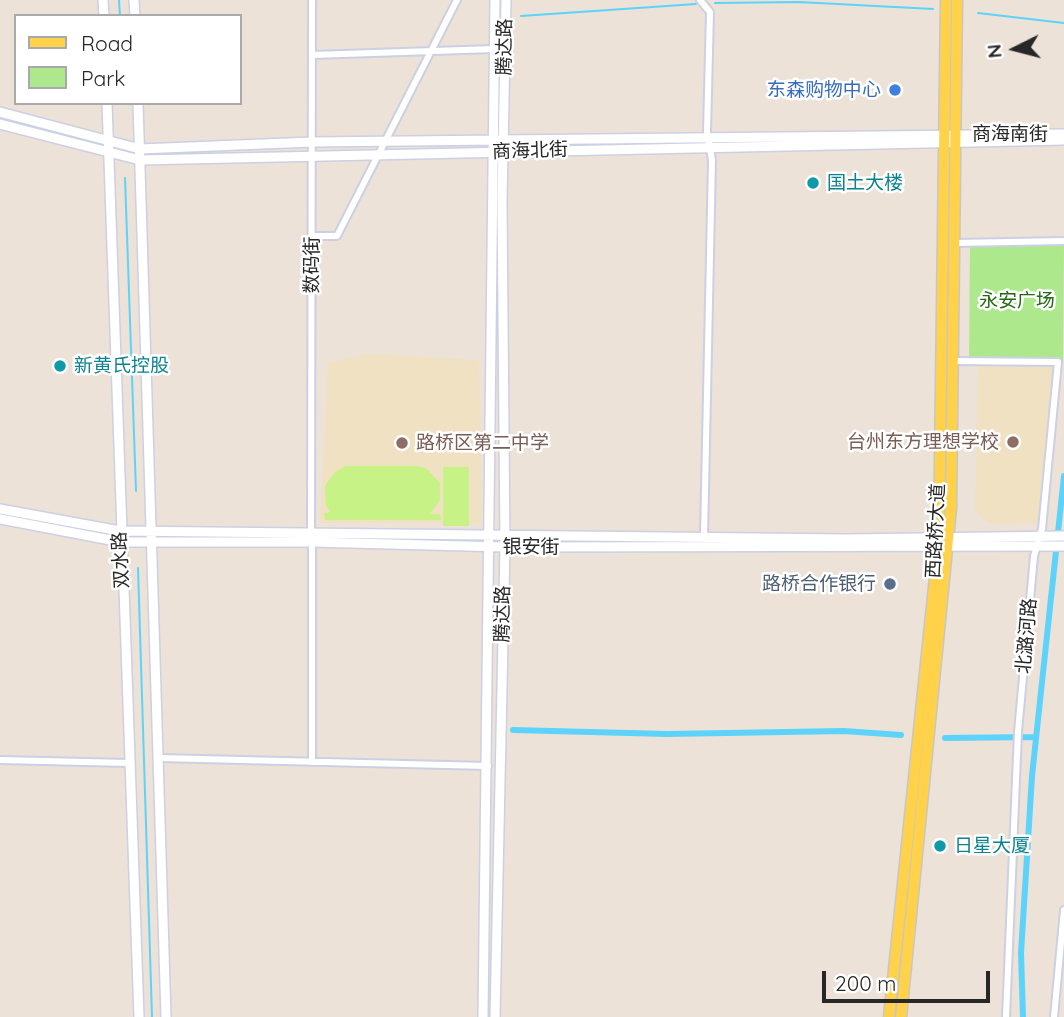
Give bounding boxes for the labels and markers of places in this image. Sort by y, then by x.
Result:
place label: 东森购物中心 [767,79,881,101]
marker: 东森购物中心 [887,82,903,98]
place label: 国土大楼 [827,172,903,194]
marker: 国土大楼 [805,175,821,191]
place label: 新黄氏控股 [74,355,169,377]
marker: 新黄氏控股 [52,358,68,374]
place label: 台州东方理想学校 [847,431,999,453]
place label: 路桥区第二中学 [416,432,549,454]
marker: 台州东方理想学校 [1005,434,1021,450]
marker: 路桥区第二中学 [394,435,410,451]
place label: 路桥合作银行 [762,573,876,595]
marker: 路桥合作银行 [882,576,898,592]
place label: 日星大厦 [954,835,1030,857]
marker: 日星大厦 [932,838,948,854]

